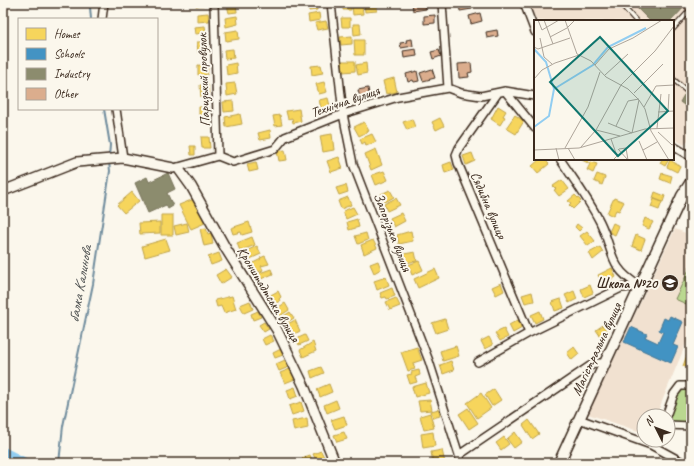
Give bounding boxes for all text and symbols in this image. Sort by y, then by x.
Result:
legend [18,18,158,110]
inset map [534,20,674,160]
text: Homes [54,26,81,42]
street label: Паризький провулок [193,31,214,127]
text: Schools [54,46,86,62]
text: Industry [54,66,91,82]
street label: Технічна вулиця [309,81,383,121]
text: Other [54,86,80,102]
street label: Сядибна вулиця [467,169,511,242]
street label: Запорізька вулиця [370,190,416,275]
water label: балка Калинова [64,242,97,324]
street label: Кронштадтська вулиця [233,243,304,346]
school or university icon: Школа №20 [660,273,680,293]
place label: Школа №20 [596,275,659,292]
street label: Магістральна вулиця [568,299,626,398]
north arrow [636,408,676,448]
text: N [641,412,658,429]

